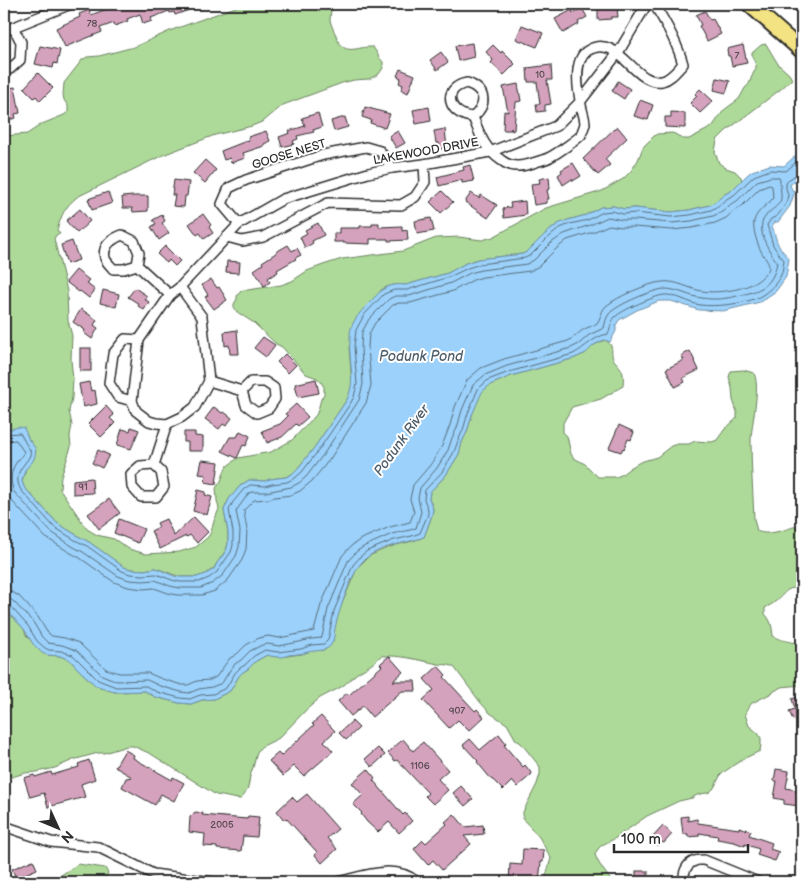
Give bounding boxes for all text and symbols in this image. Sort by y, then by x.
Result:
house number: 78 [87,18,98,30]
house number: 7 [735,50,740,62]
house number: 10 [535,69,545,81]
street label: LAKEWOOD DRIVE [372,135,480,168]
street label: GOOSE NEST [250,136,329,173]
water label: Podunk Pond [379,348,464,365]
water label: Podunk River [370,401,433,479]
house number: 91 [78,481,88,493]
house number: 907 [449,705,465,717]
house number: 1106 [410,760,430,772]
north arrow [32,804,82,854]
house number: 2005 [210,819,234,831]
scale bar [614,821,747,853]
text: N [57,827,77,846]
text: 100 m [621,830,661,849]

